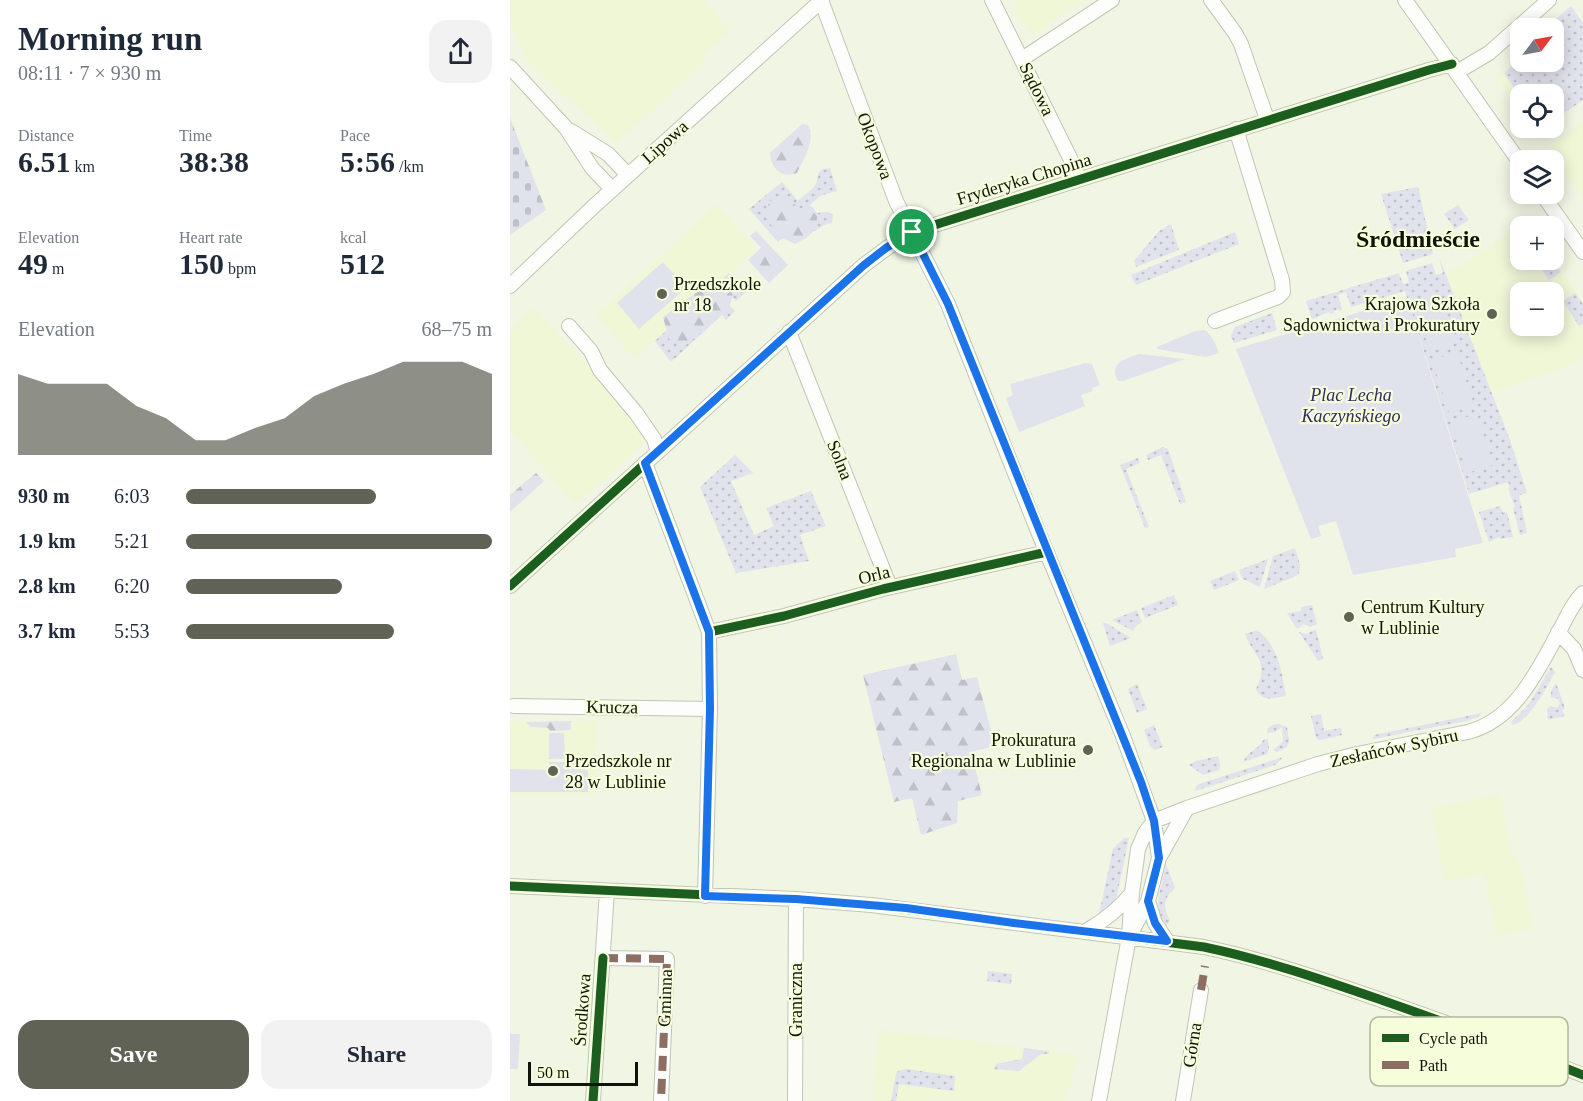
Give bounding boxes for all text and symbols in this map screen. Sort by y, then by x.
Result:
north arrow [1510,18,1564,72]
map controls [1510,18,1564,336]
button: share [429,20,492,83]
text: Morning run [18,21,202,57]
street label: Sądowa [1016,59,1058,119]
text: 08:11 · 7 × 930 m [18,62,161,84]
button: locate [1510,84,1564,138]
street label: Okopowa [853,110,897,182]
street label: Lipowa [638,116,692,168]
text: Distance [18,127,74,144]
text: Time [179,127,212,144]
text: Pace [340,127,370,144]
text: 6.51 [18,145,71,178]
text: 38:38 [179,145,249,178]
text: 5:56 [340,145,395,178]
street label: Fryderyka Chopina [954,149,1094,209]
button: layers [1510,150,1564,204]
text: km [71,158,95,175]
text: /km [395,158,424,175]
pin [886,206,937,257]
icon: arrive [895,215,928,248]
button: + [1510,216,1564,270]
district label: Śródmieście [1356,226,1480,252]
text: Elevation [18,229,79,246]
text: Heart rate [179,229,243,246]
text: kcal [340,229,367,246]
text: 49 [18,247,48,280]
text: 150 [179,247,224,280]
text: 512 [340,247,385,280]
text: m [48,260,64,277]
text: bpm [224,260,256,277]
place label: Przedszkole nr 18 [674,274,761,315]
button: − [1510,282,1564,336]
marker: Przedszkole nr 18 [655,287,669,301]
place label: Krajowa Szkoła Sądownictwa i Prokuratury [1283,294,1480,335]
marker: Krajowa Szkoła Sądownictwa i Prokuratury [1485,307,1499,321]
text: Elevation [18,318,95,340]
text: 68–75 m [421,318,492,340]
park label: Plac Lecha Kaczyńskiego [1301,385,1400,426]
street label: Solna [823,437,857,483]
text: 930 m [18,485,70,507]
text: 6:03 [114,485,150,507]
text: 1.9 km [18,530,76,552]
text: 5:21 [114,530,150,552]
street label: Orla [856,561,892,589]
text: 2.8 km [18,575,76,597]
text: 6:20 [114,575,150,597]
place label: Centrum Kultury w Lublinie [1361,597,1485,638]
marker: Centrum Kultury w Lublinie [1342,610,1356,624]
text: 3.7 km [18,620,76,642]
text: 5:53 [114,620,150,642]
street label: Krucza [586,697,638,717]
street label: Zesłańców Sybiru [1328,725,1460,771]
place label: Prokuratura Regionalna w Lublinie [911,730,1076,771]
marker: Prokuratura Regionalna w Lublinie [1081,743,1095,757]
place label: Przedszkole nr 28 w Lublinie [565,751,671,792]
marker: Przedszkole nr 28 w Lublinie [546,764,560,778]
street label: Graniczna [786,963,806,1037]
street label: Gminna [654,969,676,1027]
street label: Środkowa [568,973,595,1047]
legend [1370,1017,1568,1086]
button: Save [18,1020,249,1089]
button: Share [261,1020,492,1089]
street label: Górna [1179,1021,1205,1069]
text: Cycle path [1419,1030,1488,1048]
text: Path [1419,1057,1447,1074]
scale bar [528,1059,638,1086]
text: 50 m [537,1064,569,1081]

